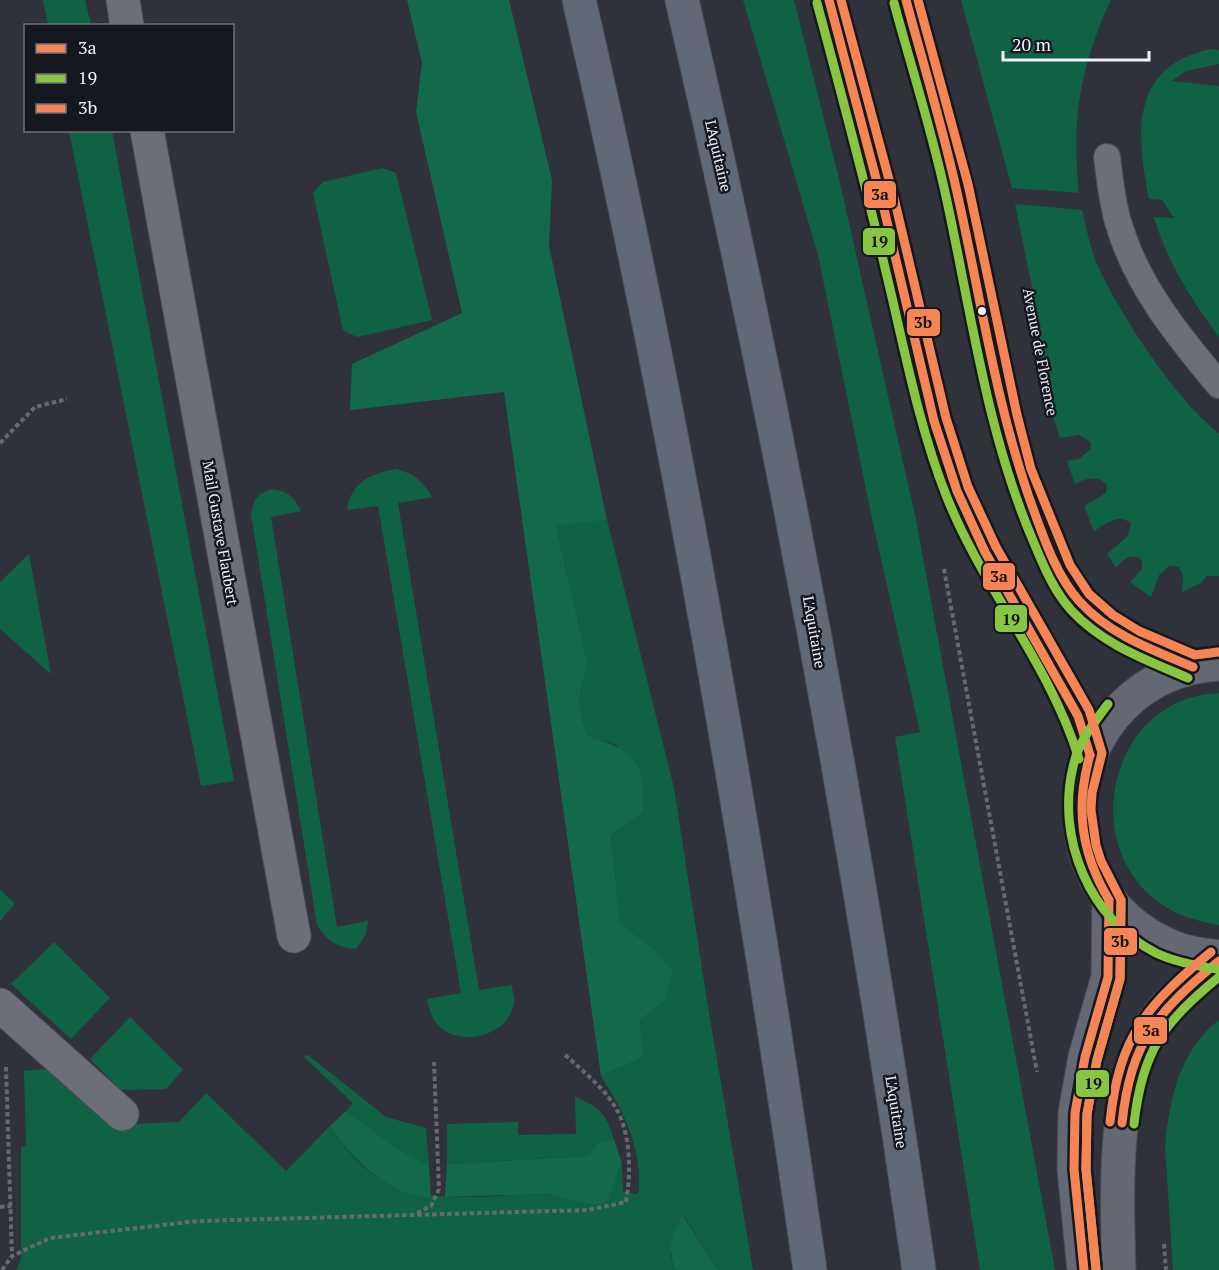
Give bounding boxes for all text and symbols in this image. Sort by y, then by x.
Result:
legend [24,24,234,132]
scale bar [1003,24,1148,62]
text: 20 m [1012,32,1052,56]
text: 3a [78,35,97,59]
text: 19 [78,65,97,89]
text: 3b [78,95,98,119]
street label: L'Aquitaine [701,118,737,194]
line badge: 3a [863,180,897,209]
text: 3a [871,183,889,205]
line badge: 19 [862,227,896,256]
text: 19 [870,230,888,252]
street label: Avenue de Florence [1019,286,1063,417]
unlabelled marker [976,305,988,317]
line badge: 3b [906,308,941,337]
text: 3b [914,311,932,333]
street label: Mail Gustave Flaubert [198,459,244,607]
line badge: 3a [982,562,1016,591]
text: 3a [990,565,1008,587]
street label: L'Aquitaine [799,594,831,670]
line badge: 19 [994,604,1028,633]
text: 19 [1002,608,1020,630]
line badge: 3b [1103,927,1138,956]
text: 3b [1111,930,1129,952]
line badge: 3a [1133,1016,1168,1045]
text: 3a [1142,1019,1160,1041]
line badge: 19 [1075,1069,1110,1098]
text: 19 [1084,1072,1102,1094]
street label: L'Aquitaine [881,1074,913,1149]

